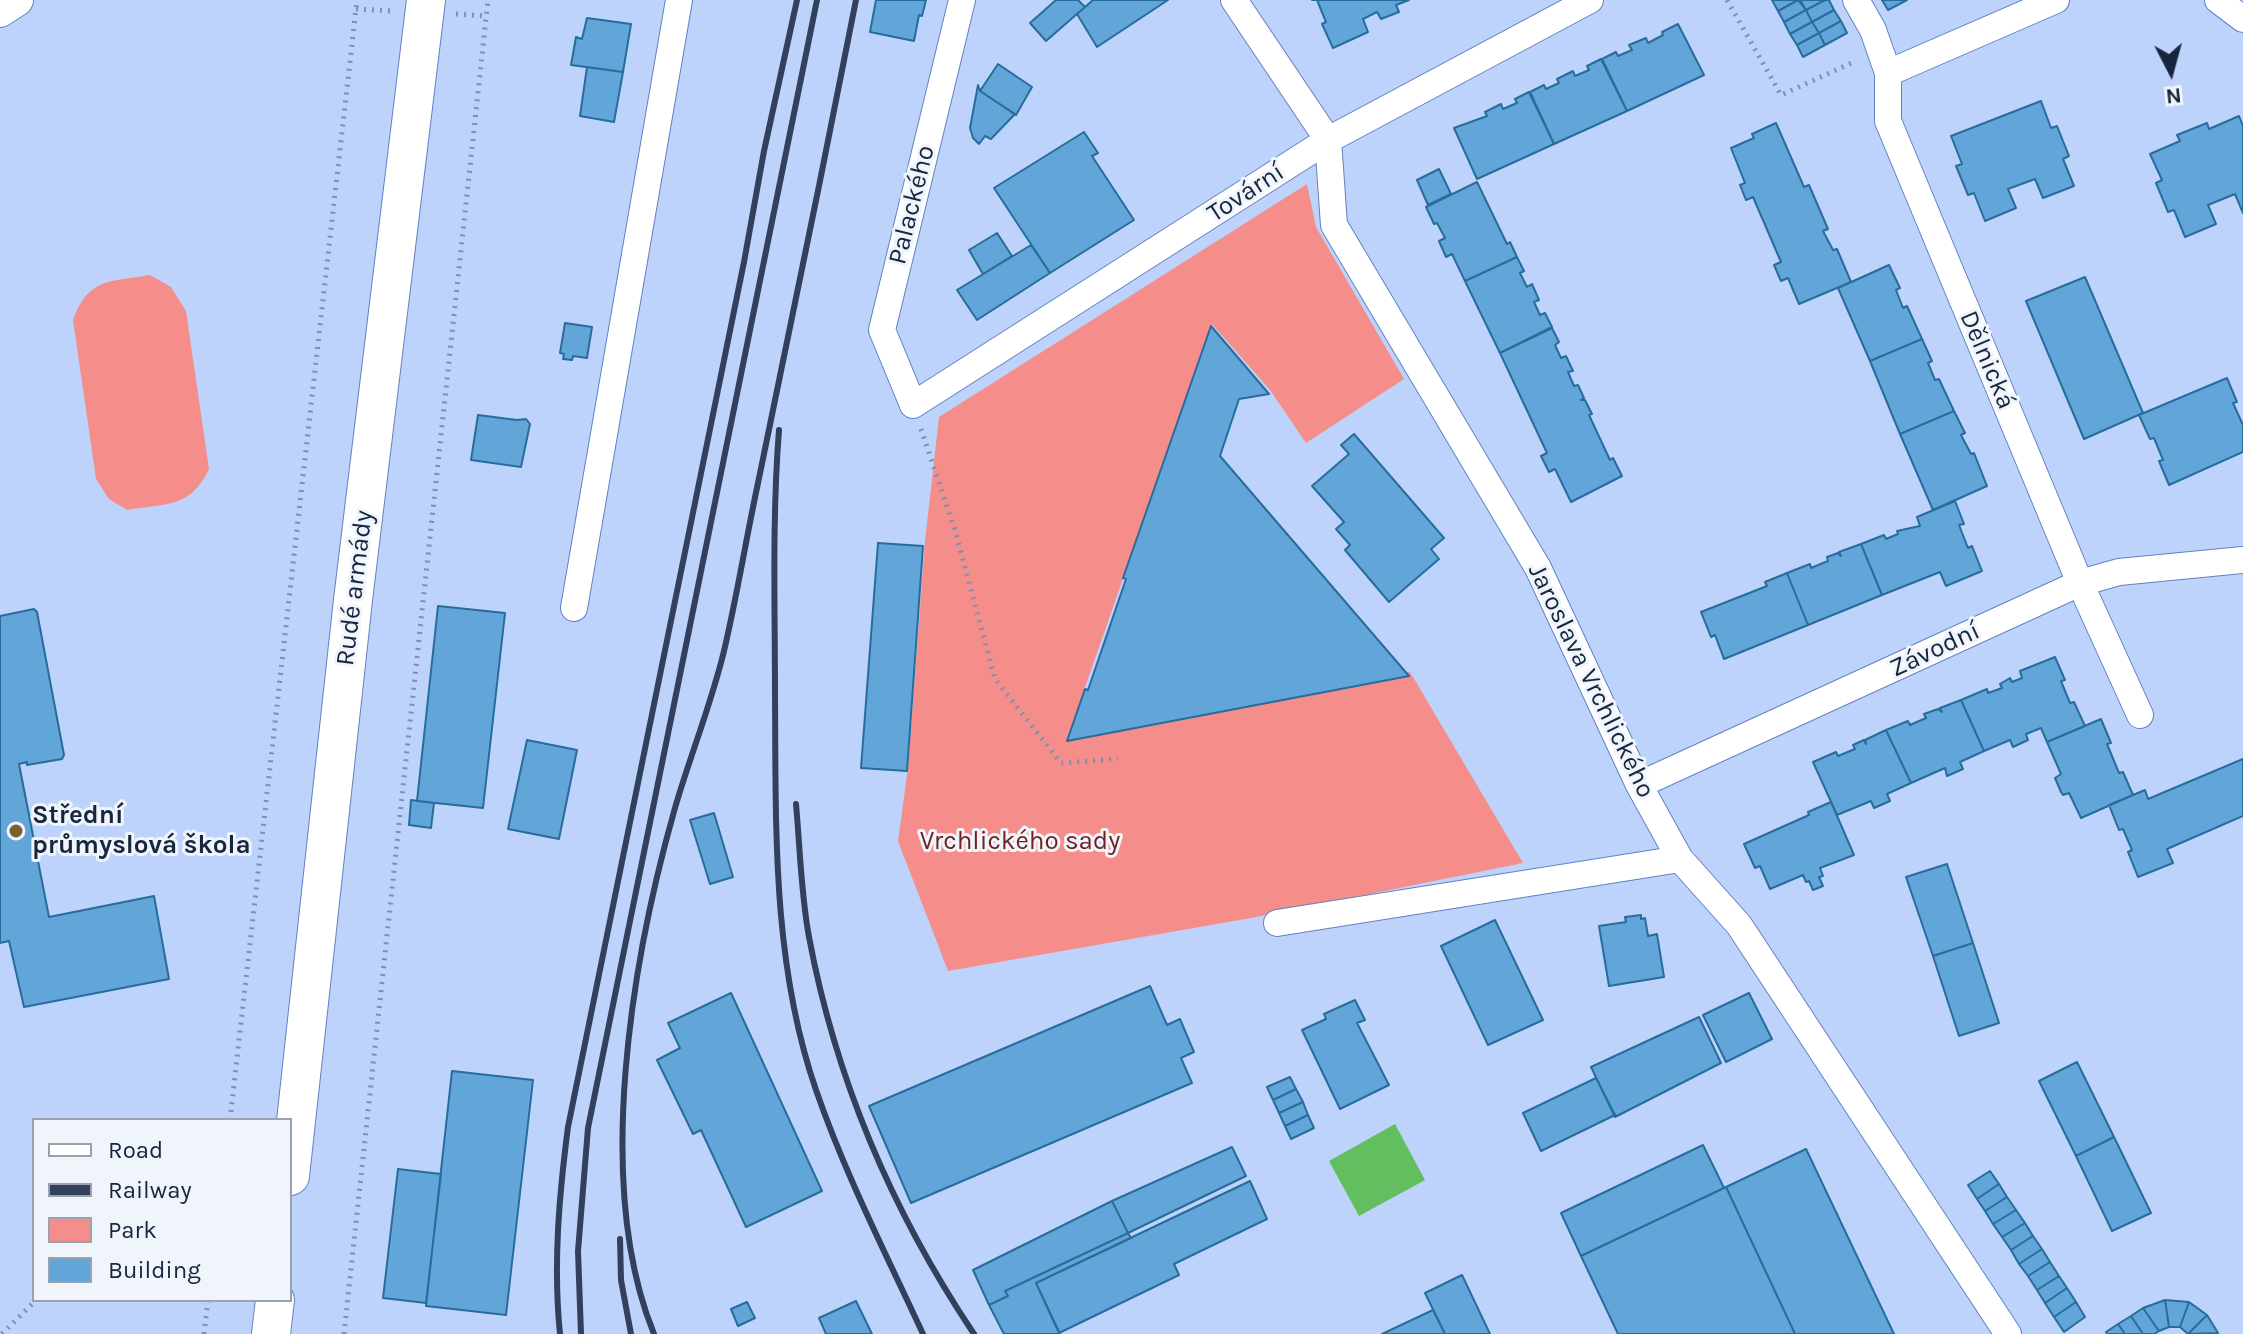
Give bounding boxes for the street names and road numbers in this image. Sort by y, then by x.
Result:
street label: Palackého [882,142,942,268]
street label: Tovární [1202,157,1290,229]
street label: Dělnická [1952,306,2022,414]
street label: Rudé armády [330,508,380,668]
street label: Jaroslava Vrchlického [1521,559,1661,803]
street label: Závodní [1885,616,1985,684]

